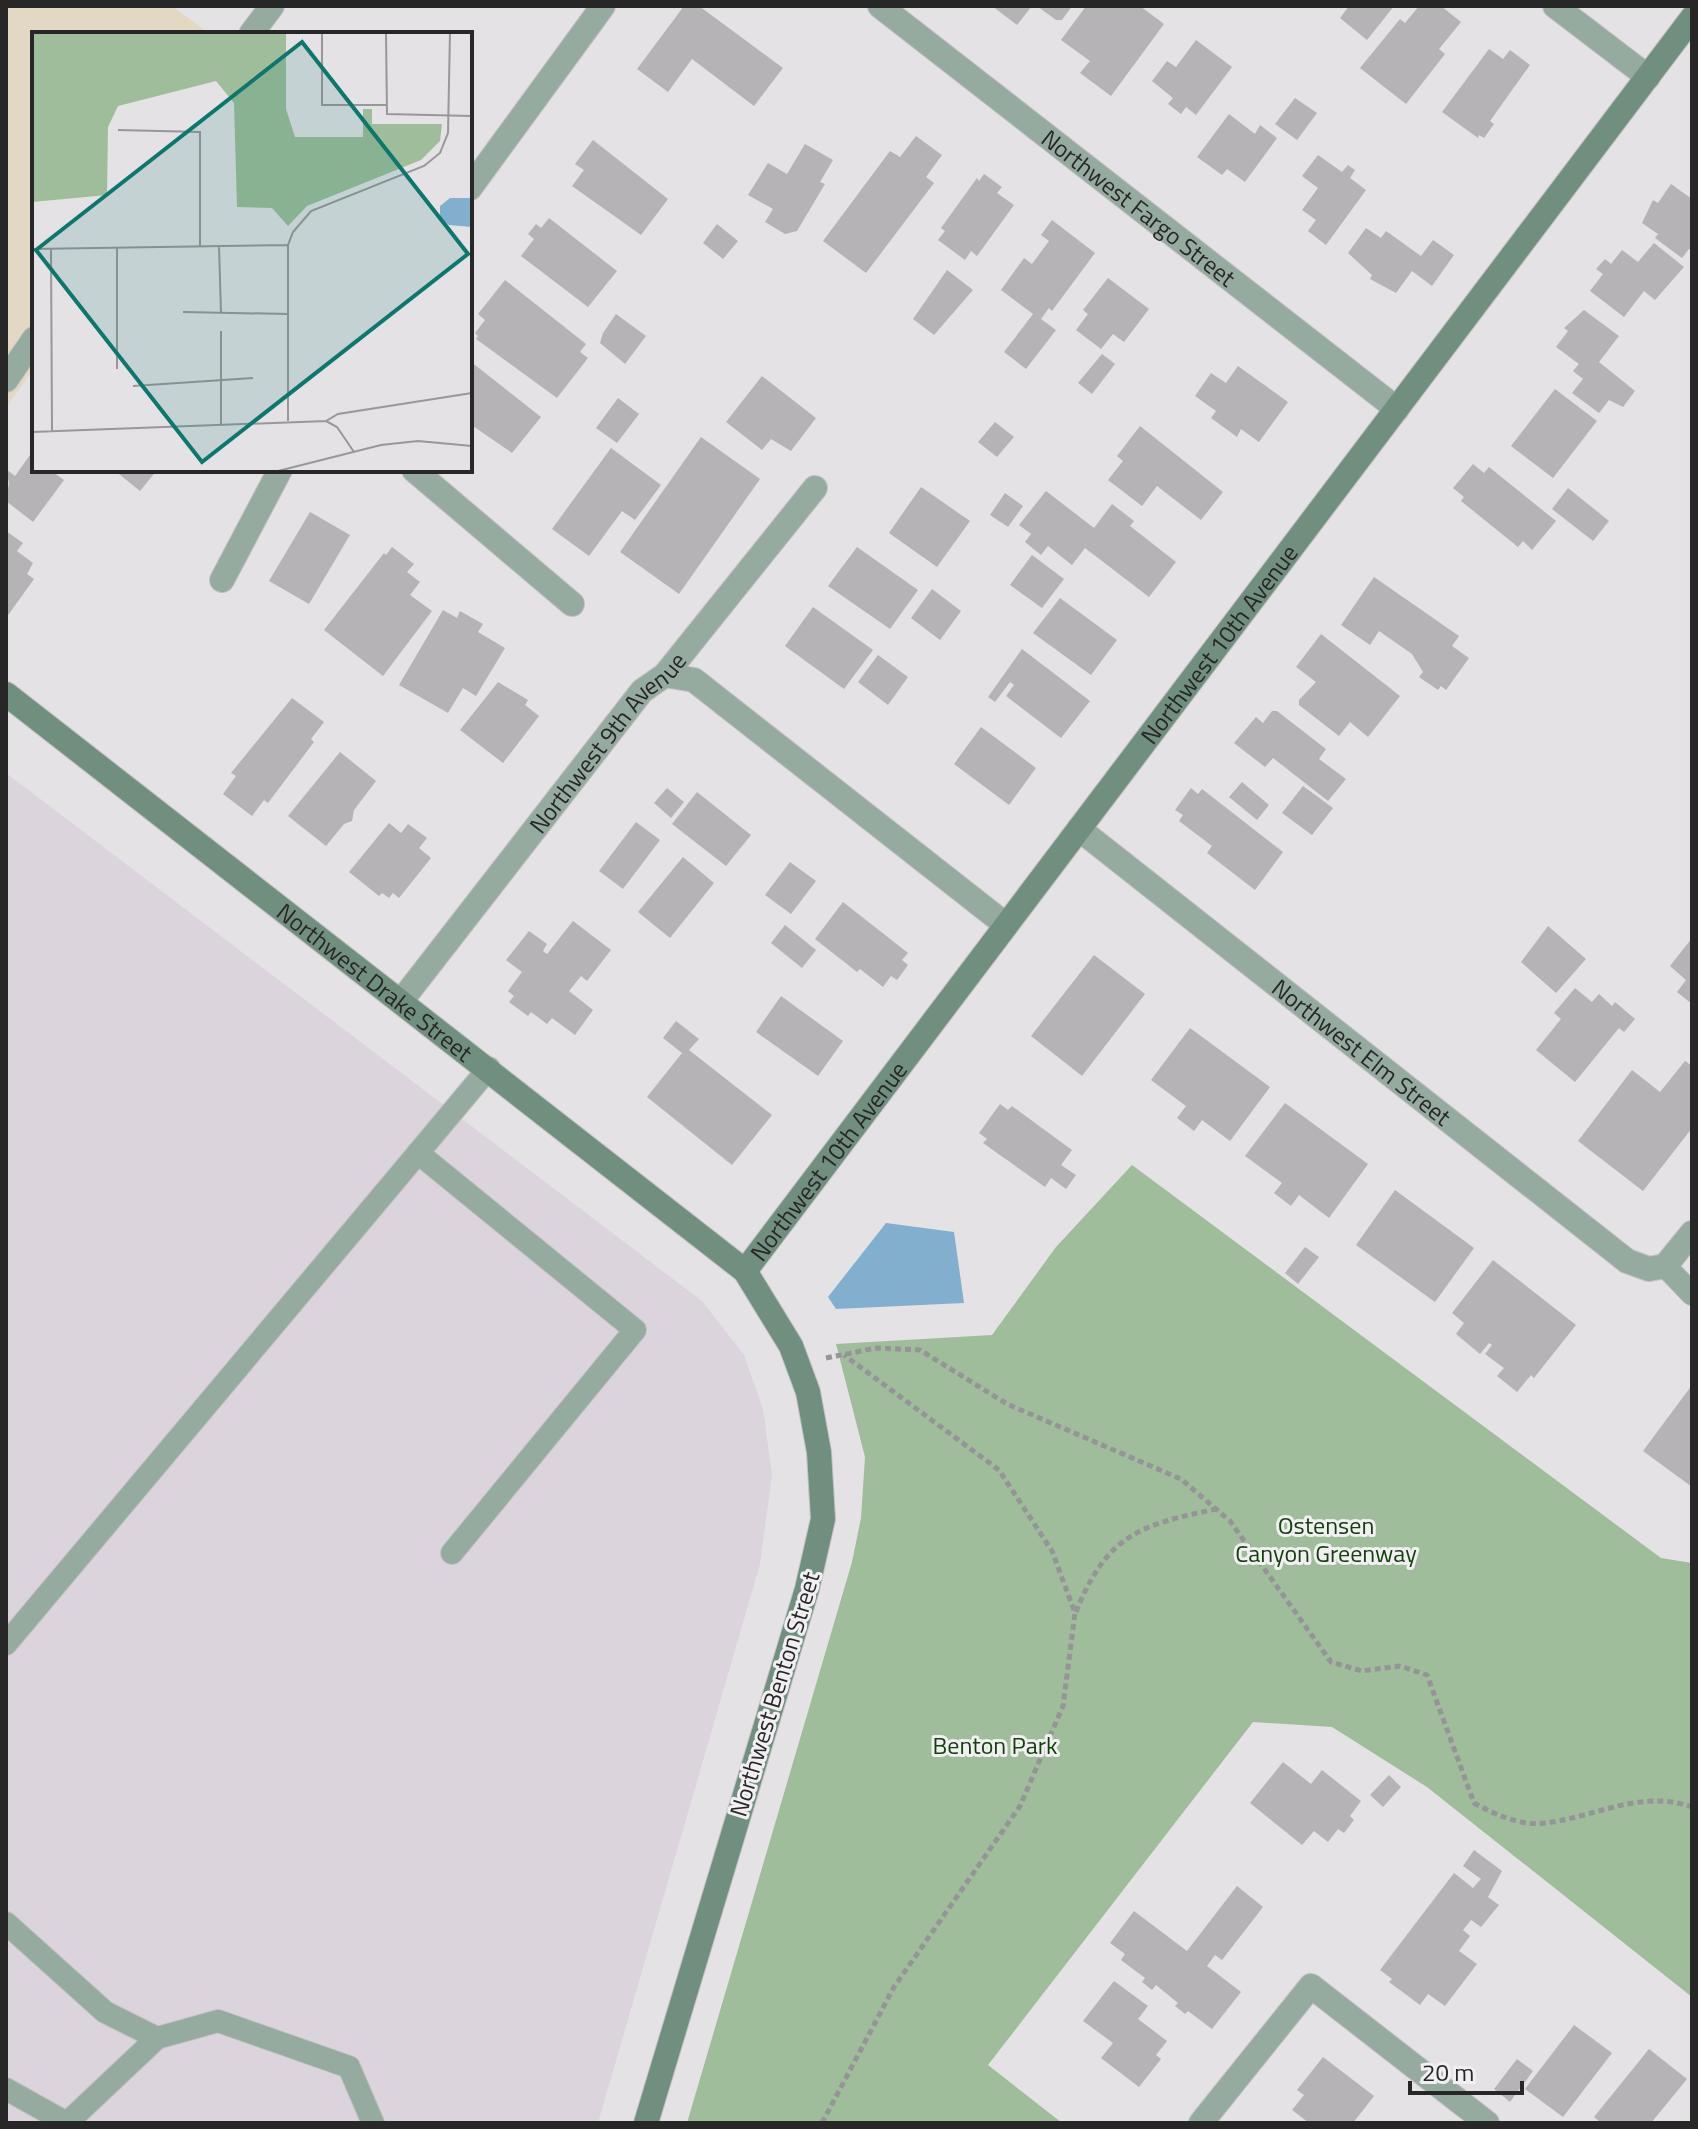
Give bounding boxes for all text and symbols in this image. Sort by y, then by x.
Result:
inset map [32,32,472,472]
street label: Northwest Fargo Street [1034,120,1244,295]
street label: Northwest 10th Avenue [1132,537,1306,751]
street label: Northwest 9th Avenue [520,644,695,841]
street label: Northwest Drake Street [269,894,481,1070]
street label: Northwest Elm Street [1264,970,1460,1134]
street label: Northwest 10th Avenue [741,1053,916,1268]
park label: Ostensen Canyon Greenway [1235,1507,1417,1571]
street label: Northwest Benton Street [720,1567,829,1821]
park label: Benton Park [933,1727,1058,1763]
scale bar [1410,2045,1522,2095]
text: 20 m [1422,2054,1474,2090]

